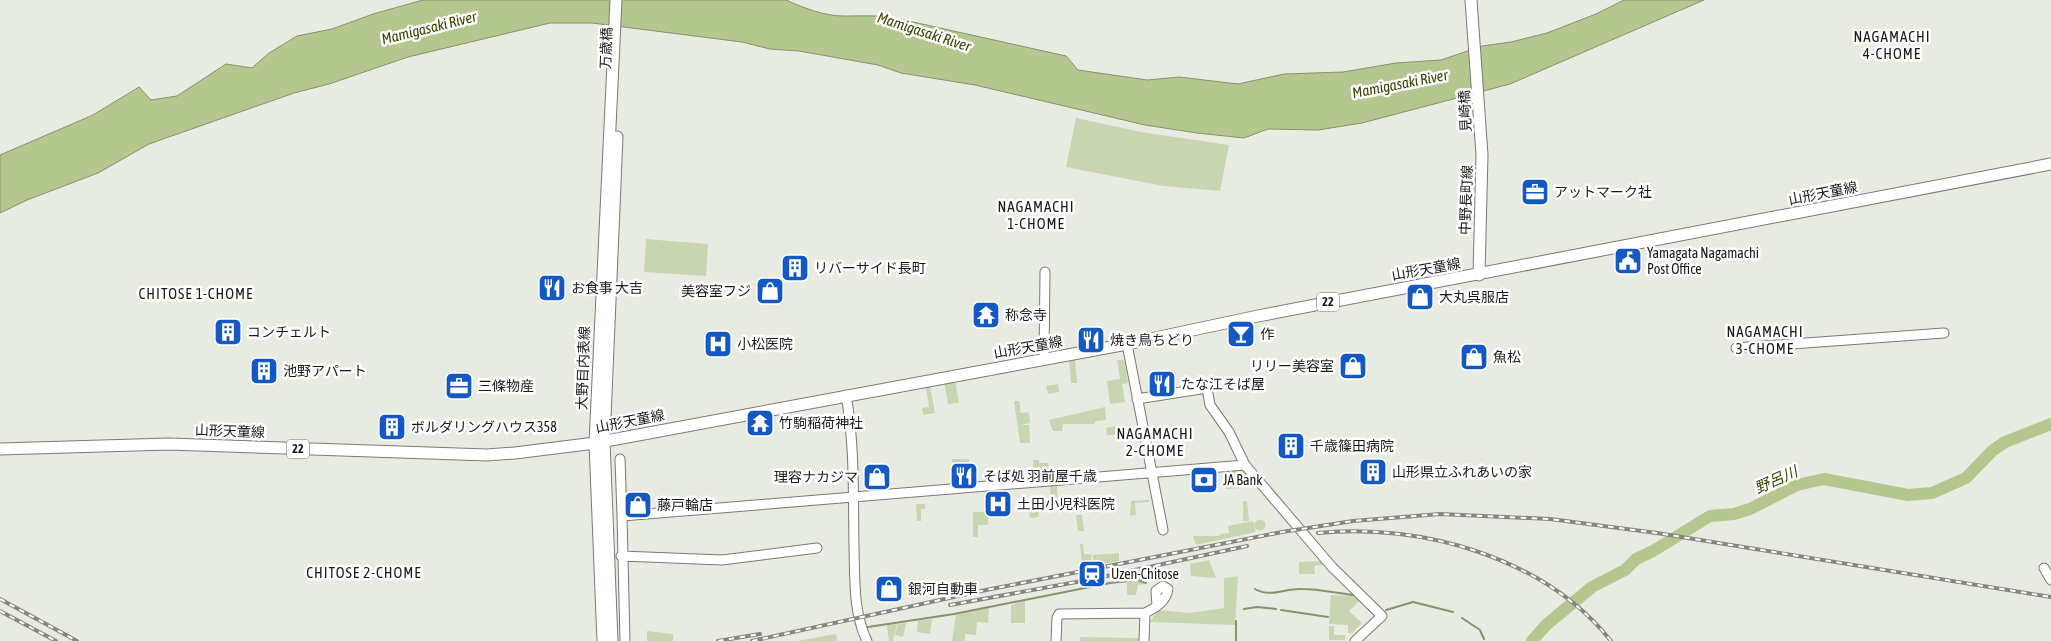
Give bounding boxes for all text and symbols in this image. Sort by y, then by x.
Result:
water label: Mamigasaki River [380,7,479,48]
water label: Mamigasaki River [875,8,974,55]
street label: 万歳橋 [597,27,615,69]
district label: NAGAMACHI 4-CHOME [1853,28,1931,62]
water label: Mamigasaki River [1351,66,1450,101]
street label: 見崎橋 [1456,90,1474,132]
street label: 中野長町線 [1457,165,1475,235]
office icon: アットマーク社 [1520,177,1550,207]
street label: 山形天童線 [1787,178,1859,208]
place label: アットマーク社 [1554,184,1652,200]
district label: NAGAMACHI 1-CHOME [997,198,1075,232]
place label: Yamagata Nagamachi Post Office [1647,245,1759,277]
public building icon: Yamagata Nagamachi Post Office [1613,246,1643,276]
building icon: リバーサイド長町 [780,253,810,283]
street label: 山形天童線 [1390,255,1462,283]
place label: リバーサイド長町 [814,260,926,276]
restaurant icon: お食事 大吉 [537,273,567,303]
shop icon: 美容室フジ [755,276,785,306]
place label: お食事 大吉 [571,280,643,296]
shop icon: 大丸呉服店 [1405,282,1435,312]
place label: 美容室フジ [681,283,751,299]
district label: CHITOSE 1-CHOME [139,285,253,302]
place label: 大丸呉服店 [1439,289,1509,305]
road number: 22 [1317,292,1339,312]
temple icon: 称念寺 [971,300,1001,330]
place label: 称念寺 [1005,307,1047,323]
building icon: コンチェルト [213,317,243,347]
bar icon: 作 [1226,319,1256,349]
district label: NAGAMACHI 3-CHOME [1726,323,1804,357]
place label: コンチェルト [247,324,331,340]
restaurant icon: 焼き鳥ちどり [1076,325,1106,355]
street label: 大野目内表線 [574,326,592,410]
place label: 作 [1260,326,1274,342]
hospital icon: 小松医院 [703,329,733,359]
place label: 焼き鳥ちどり [1110,332,1194,348]
street label: 山形天童線 [992,333,1064,361]
place label: 小松医院 [737,336,793,352]
shop icon: 魚松 [1459,342,1489,372]
place label: 魚松 [1493,349,1521,365]
shop icon: リリー美容室 [1338,351,1368,381]
building icon: 池野アパート [249,356,279,386]
place label: リリー美容室 [1250,358,1334,374]
place label: 池野アパート [283,363,367,379]
restaurant icon: たな江そば屋 [1147,369,1177,399]
office icon: 三條物産 [444,371,474,401]
place label: たな江そば屋 [1181,376,1265,392]
place label: 三條物産 [478,378,534,394]
street label: 山形天童線 [594,406,666,436]
temple icon: 竹駒稲荷神社 [745,408,775,438]
building icon: ボルダリングハウス358 [377,412,407,442]
place label: 竹駒稲荷神社 [779,415,863,431]
place label: ボルダリングハウス358 [411,419,557,435]
street label: 山形天童線 [195,422,265,440]
district label: NAGAMACHI 2-CHOME [1116,425,1194,459]
building icon: 千歳篠田病院 [1276,431,1306,461]
place label: 千歳篠田病院 [1310,438,1394,454]
road number: 22 [287,439,309,458]
building icon: 山形県立ふれあいの家 [1358,457,1388,487]
restaurant icon: そば処 羽前屋千歳 [949,461,979,491]
shop icon: 理容ナカジマ [862,462,892,492]
water label: 野呂川 [1752,462,1802,496]
place label: 山形県立ふれあいの家 [1392,464,1532,480]
bank icon: JA Bank [1189,465,1219,495]
place label: そば処 羽前屋千歳 [983,468,1097,484]
place label: 理容ナカジマ [774,469,858,485]
place label: JA Bank [1223,472,1262,488]
hospital icon: 土田小児科医院 [983,489,1013,519]
shop icon: 藤戸輪店 [623,490,653,520]
place label: 土田小児科医院 [1017,496,1115,512]
place label: 藤戸輪店 [657,497,713,513]
station icon: Uzen-Chitose [1077,559,1107,589]
district label: CHITOSE 2-CHOME [306,564,422,581]
place label: Uzen-Chitose [1111,566,1179,582]
shop icon: 銀河自動車 [874,574,904,604]
place label: 銀河自動車 [908,581,978,597]

